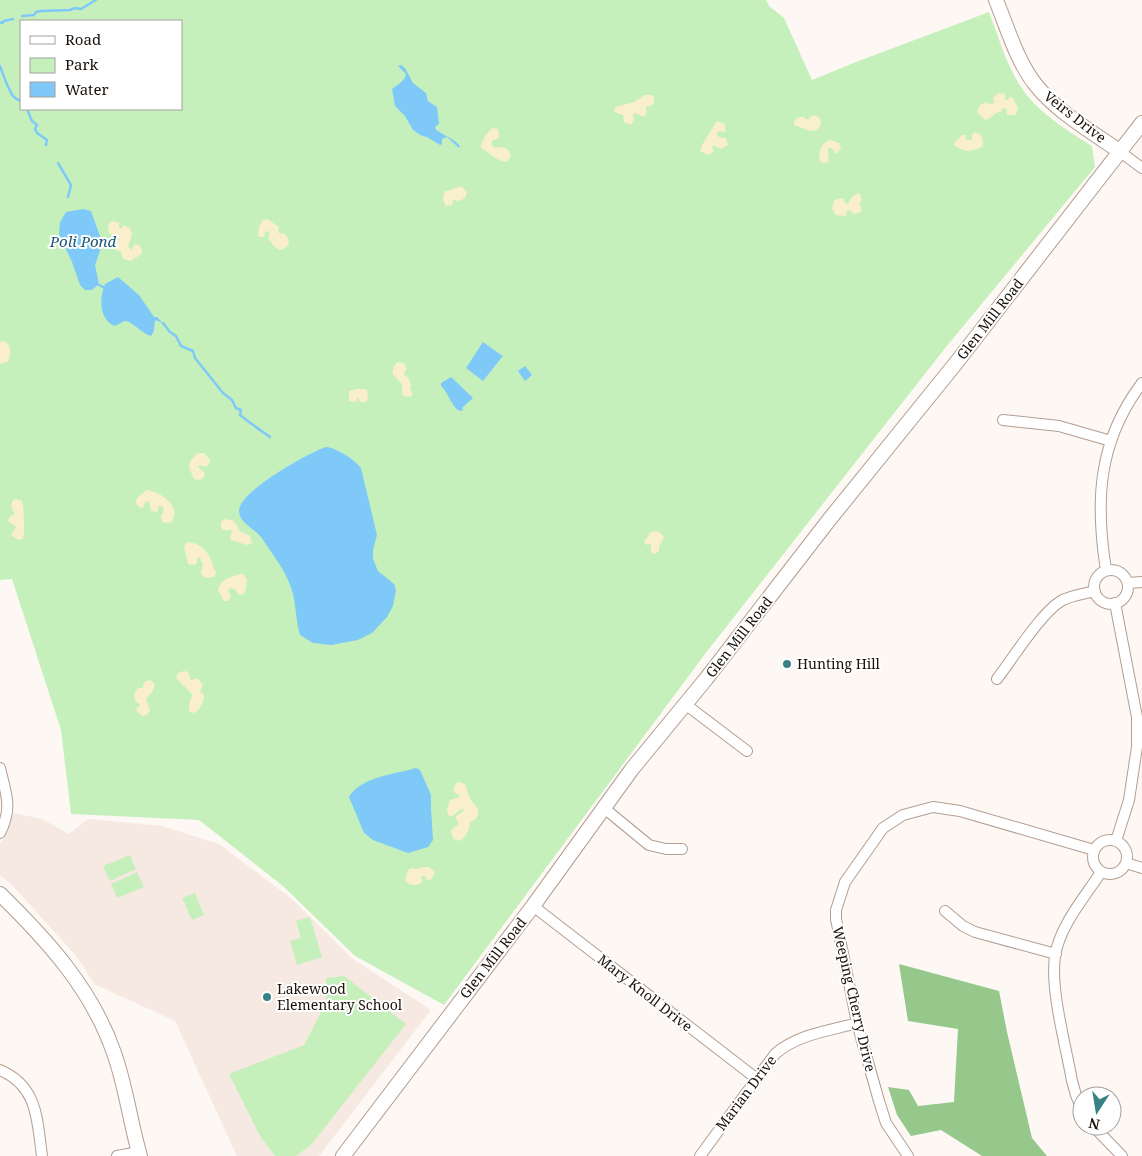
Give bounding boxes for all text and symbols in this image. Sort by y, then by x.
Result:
legend [20,20,182,110]
text: Road [65,29,101,49]
text: Park [65,54,99,74]
text: Water [65,79,108,99]
street label: Veirs Drive [1040,86,1110,147]
water label: Poli Pond [49,231,117,251]
street label: Glen Mill Road [952,274,1028,363]
street label: Glen Mill Road [701,592,777,681]
place label: Hunting Hill [797,654,881,673]
marker: Hunting Hill [781,658,793,670]
street label: Glen Mill Road [455,913,531,1002]
street label: Weeping Cherry Drive [829,924,880,1073]
street label: Mary Knoll Drive [594,950,697,1036]
place label: Lakewood Elementary School [277,979,403,1014]
marker: Lakewood Elementary School [261,991,273,1003]
street label: Marian Drive [711,1051,780,1134]
north arrow [1072,1086,1122,1136]
text: N [1087,1114,1102,1135]

